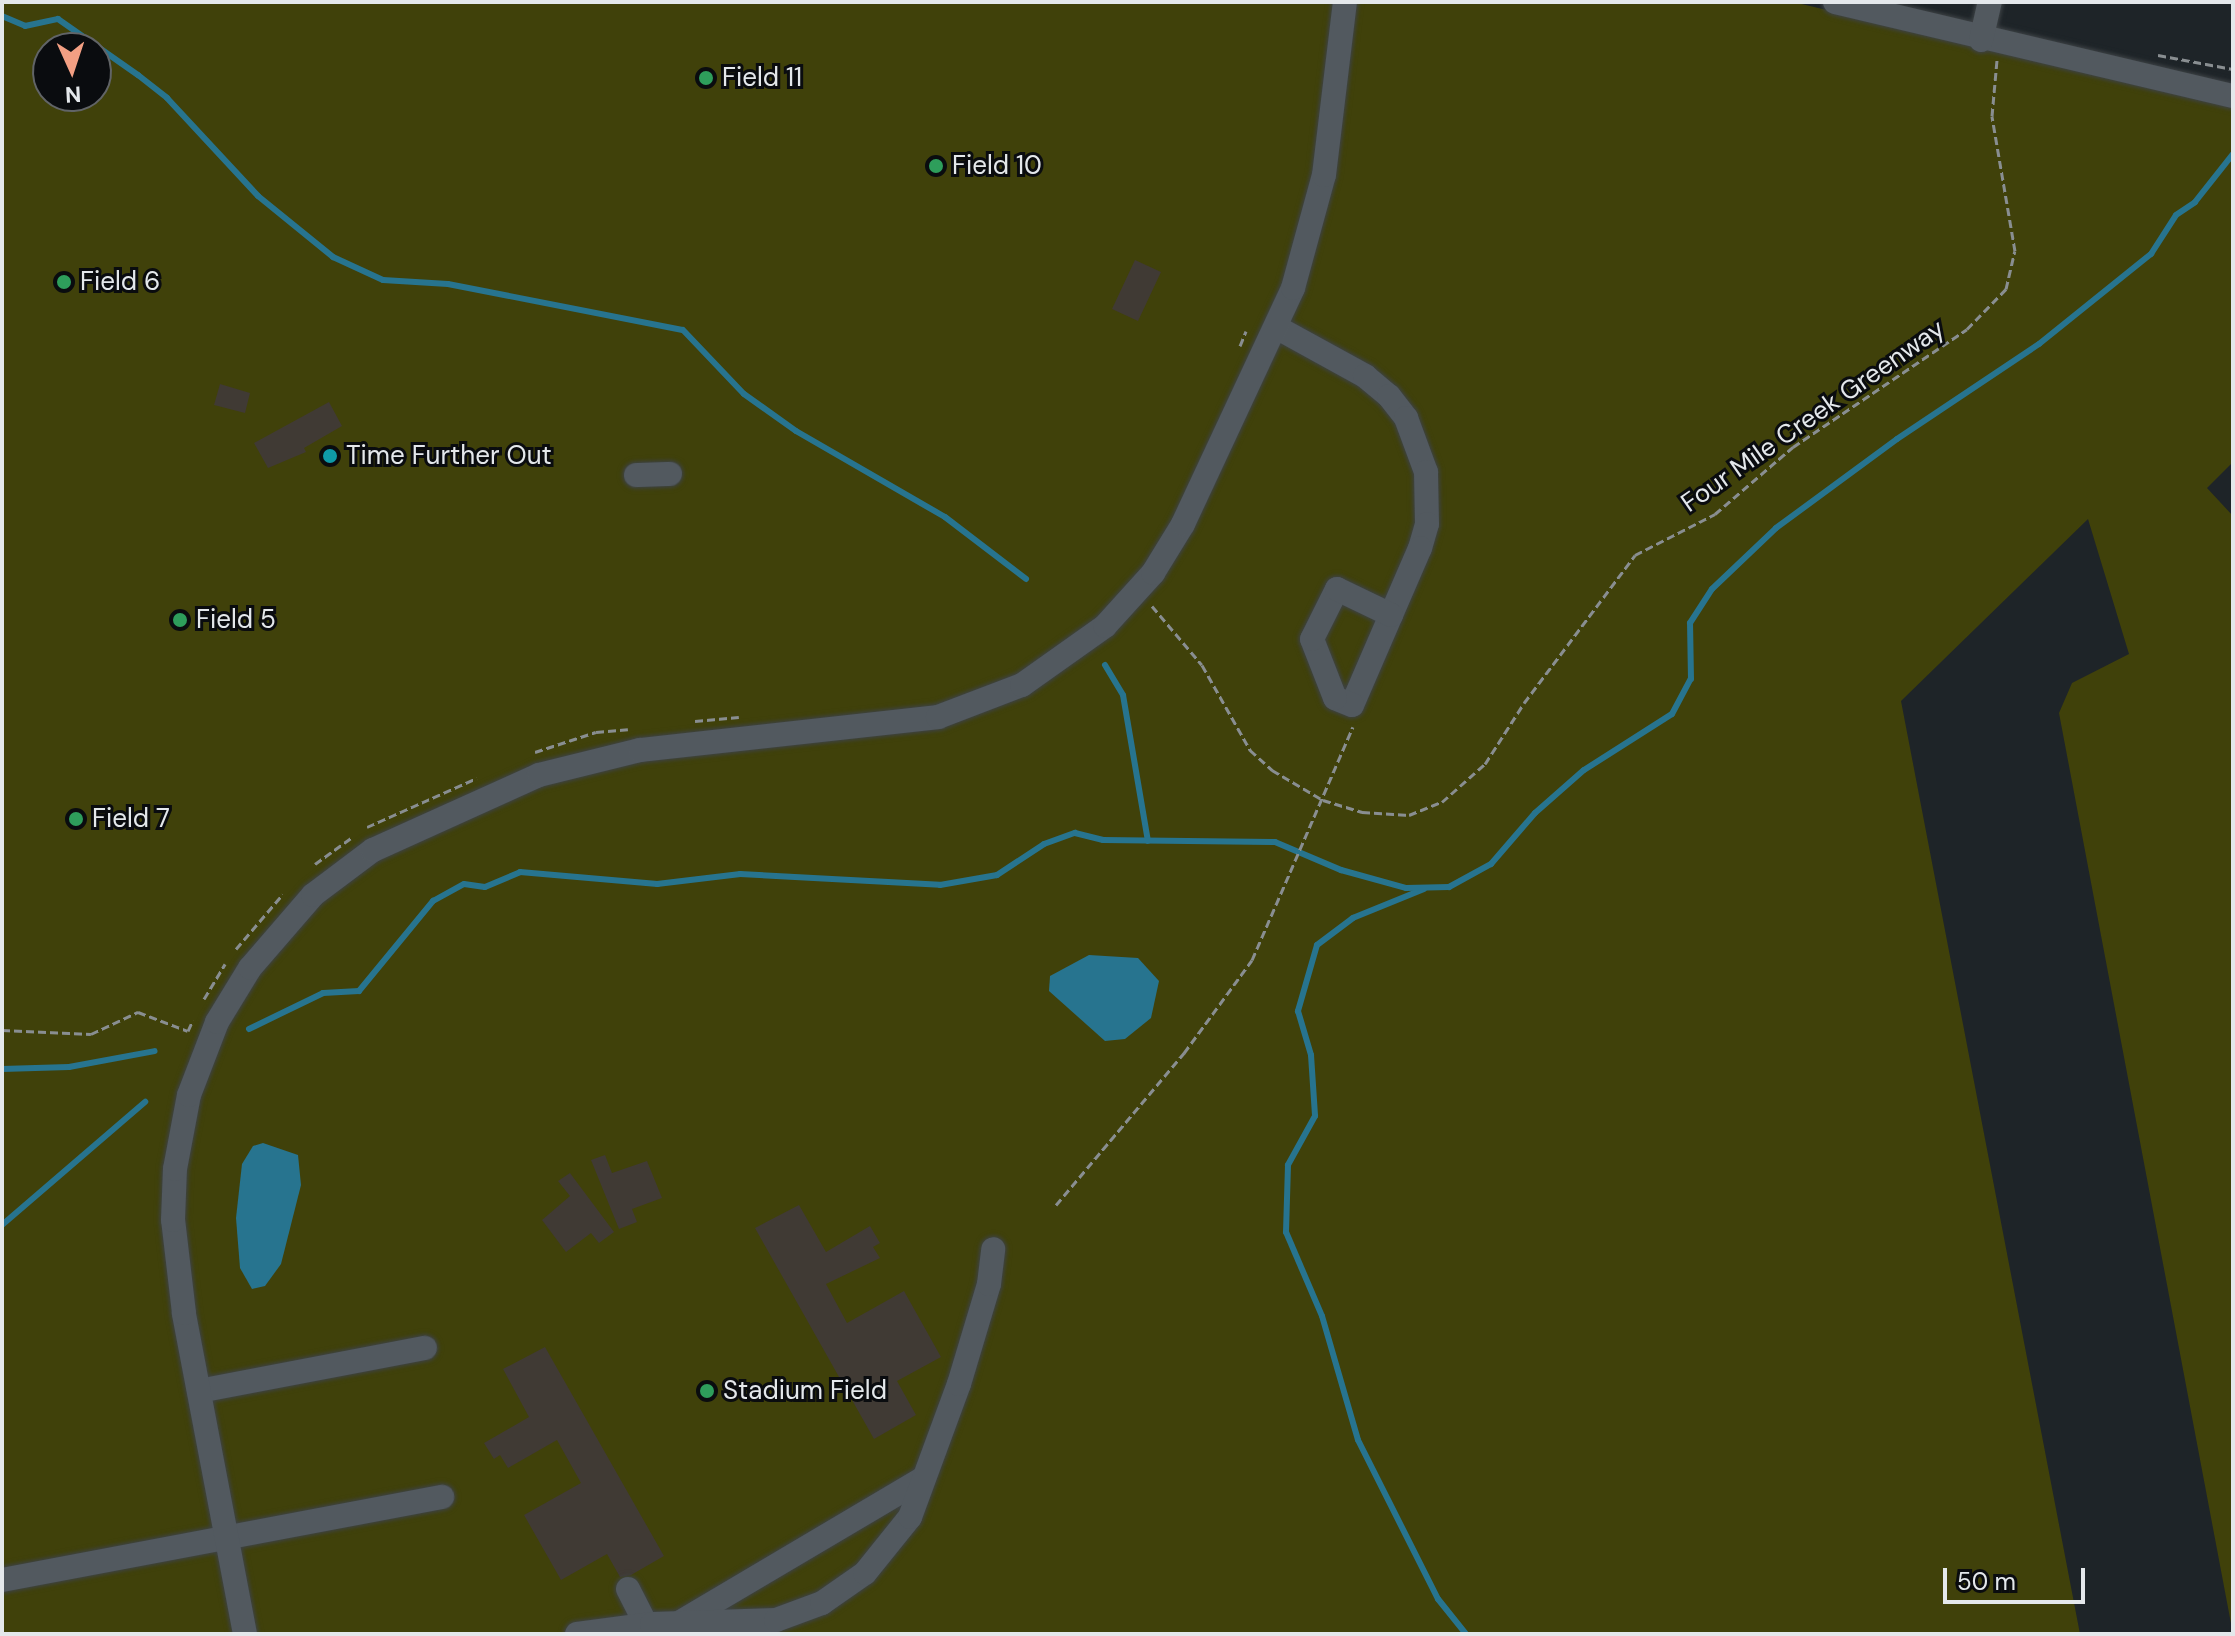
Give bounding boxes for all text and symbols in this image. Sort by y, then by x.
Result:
north arrow [32,32,112,112]
place label: Field 11 [722,62,802,94]
marker: Field 11 [697,69,715,87]
text: N [64,80,82,109]
place label: Field 10 [952,150,1042,182]
marker: Field 10 [927,157,945,175]
place label: Field 6 [80,266,160,298]
marker: Field 6 [55,273,73,291]
street label: Four Mile Creek Greenway [1675,313,1951,519]
place label: Time Further Out [346,440,552,472]
marker: Time Further Out [321,447,339,465]
place label: Field 5 [196,604,276,636]
marker: Field 5 [171,611,189,629]
place label: Field 7 [92,803,170,835]
marker: Field 7 [67,810,85,828]
place label: Stadium Field [723,1375,887,1407]
marker: Stadium Field [698,1382,716,1400]
scale bar [1947,1552,2089,1602]
text: 50 m [1957,1566,2016,1597]

